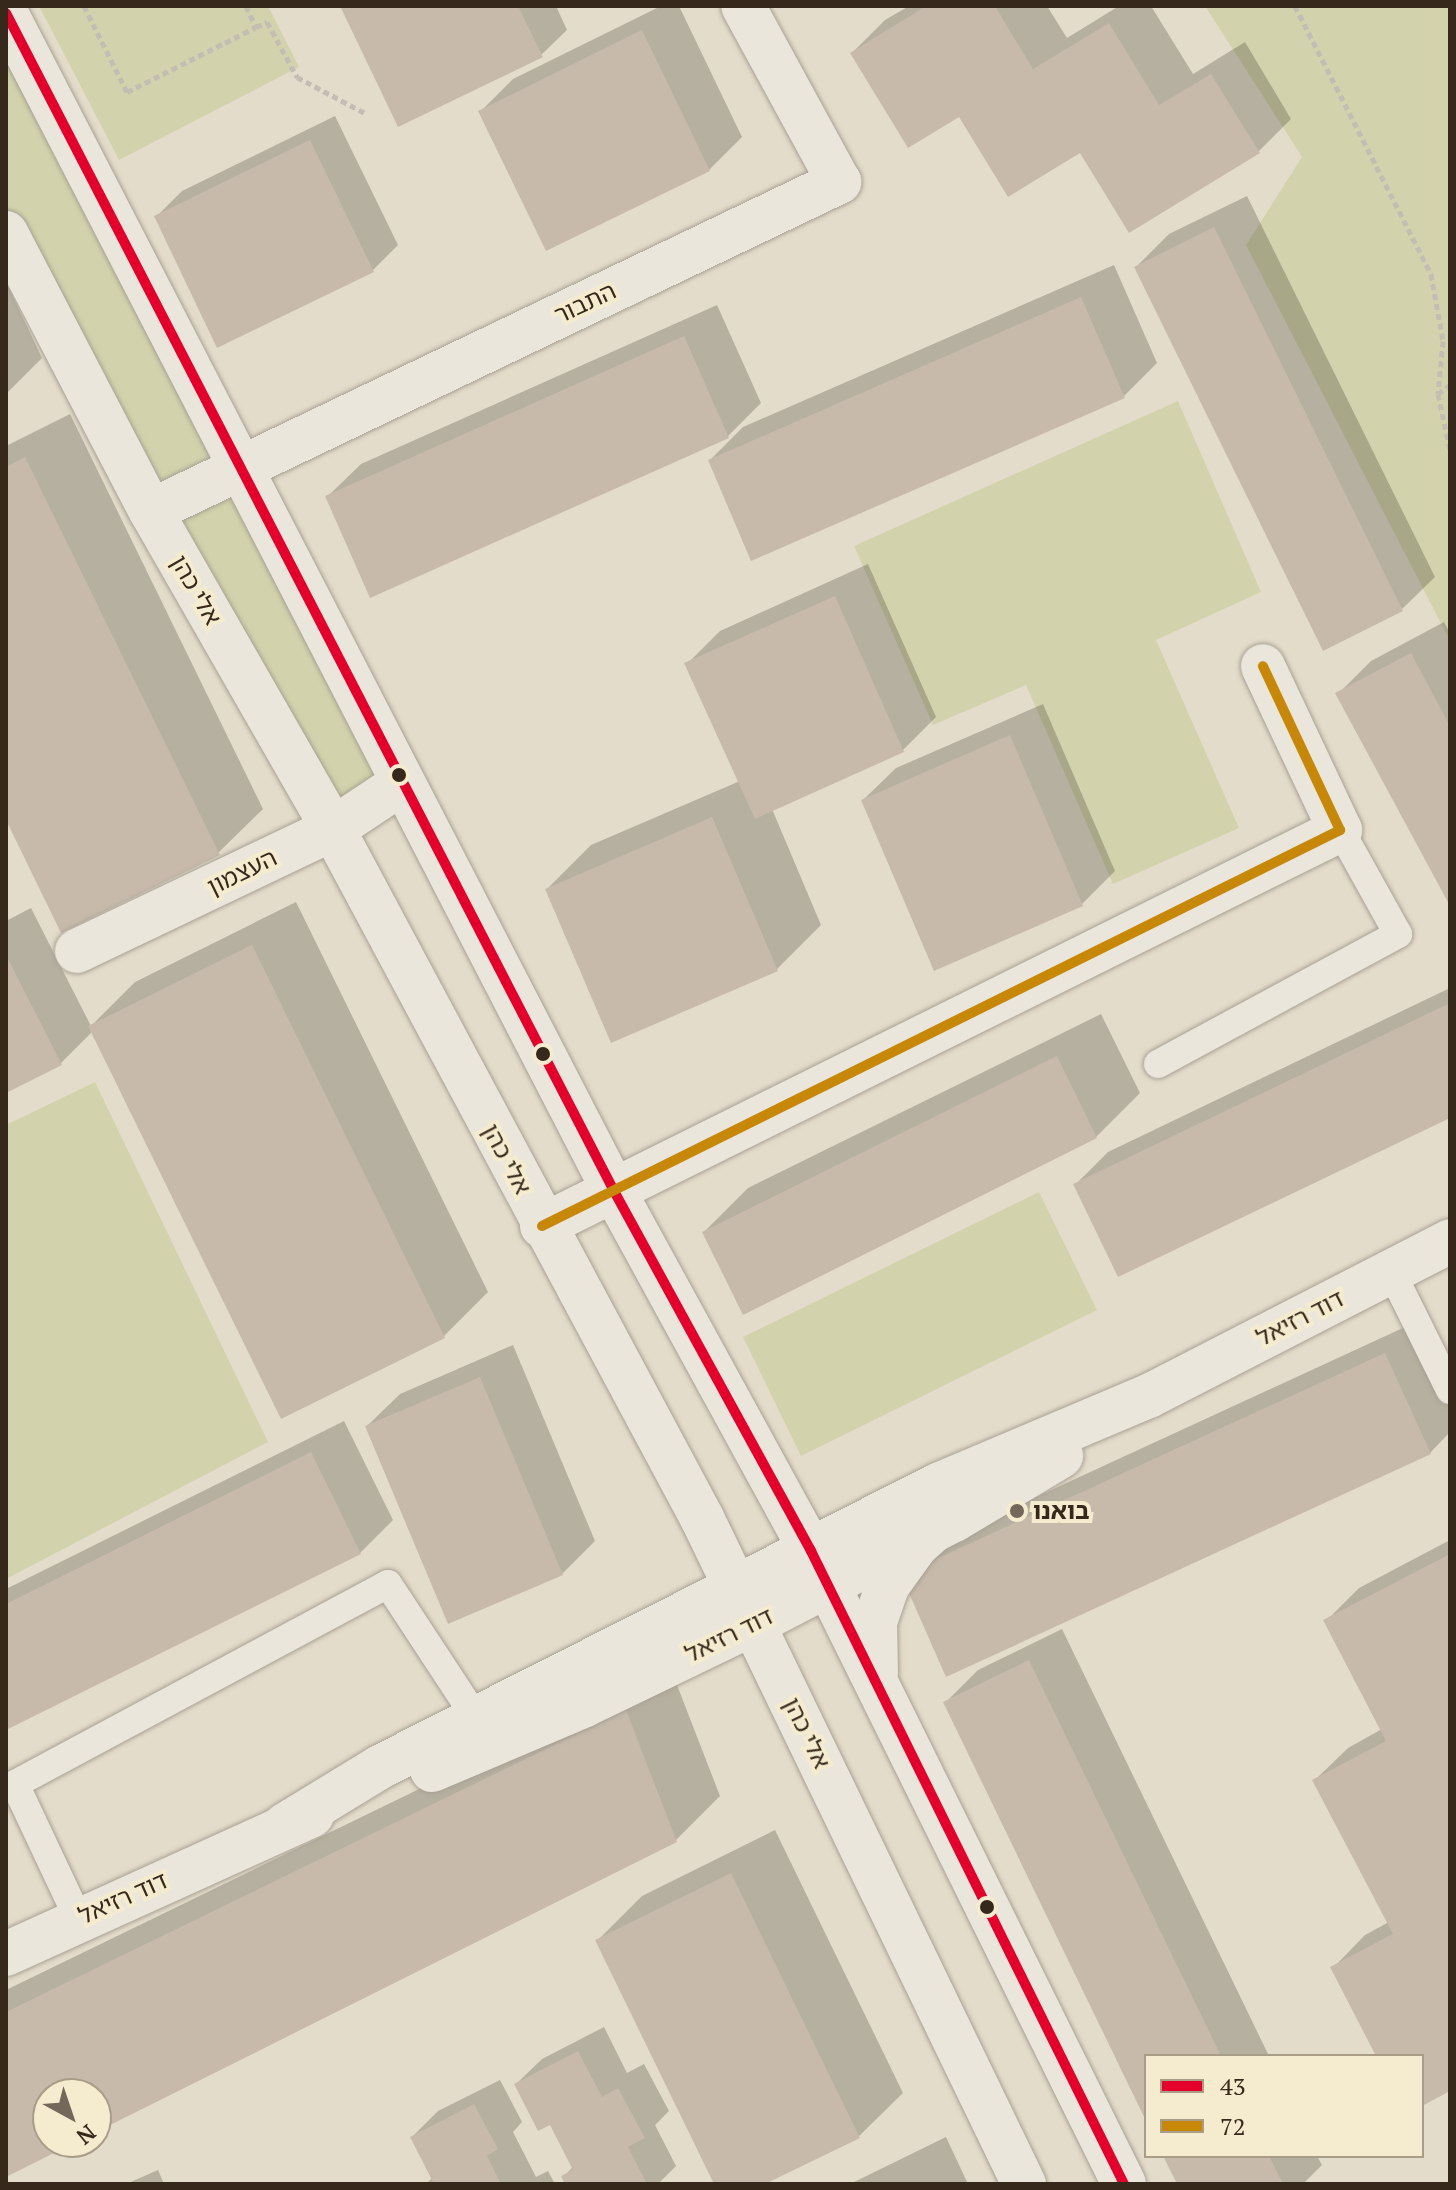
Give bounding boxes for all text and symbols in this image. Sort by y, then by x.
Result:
street label: התבור [550,276,620,330]
street label: אלי כהן [165,550,227,630]
unlabelled marker [391,767,407,783]
street label: העצמון [203,843,281,901]
unlabelled marker [535,1046,551,1062]
street label: אלי כהן [477,1119,537,1199]
street label: דוד רזיאל [1252,1284,1348,1352]
place label: בואנו [1033,1497,1089,1525]
marker: בואנו [1008,1502,1026,1520]
street label: דוד רזיאל [680,1601,778,1669]
street label: אלי כהן [777,1693,837,1773]
street label: דוד רזיאל [74,1866,172,1930]
unlabelled marker [979,1899,995,1915]
legend [1144,2054,1424,2158]
text: 43 [1220,2070,1246,2102]
north arrow [32,2078,112,2158]
text: 72 [1220,2110,1246,2142]
text: N [71,2119,102,2152]

